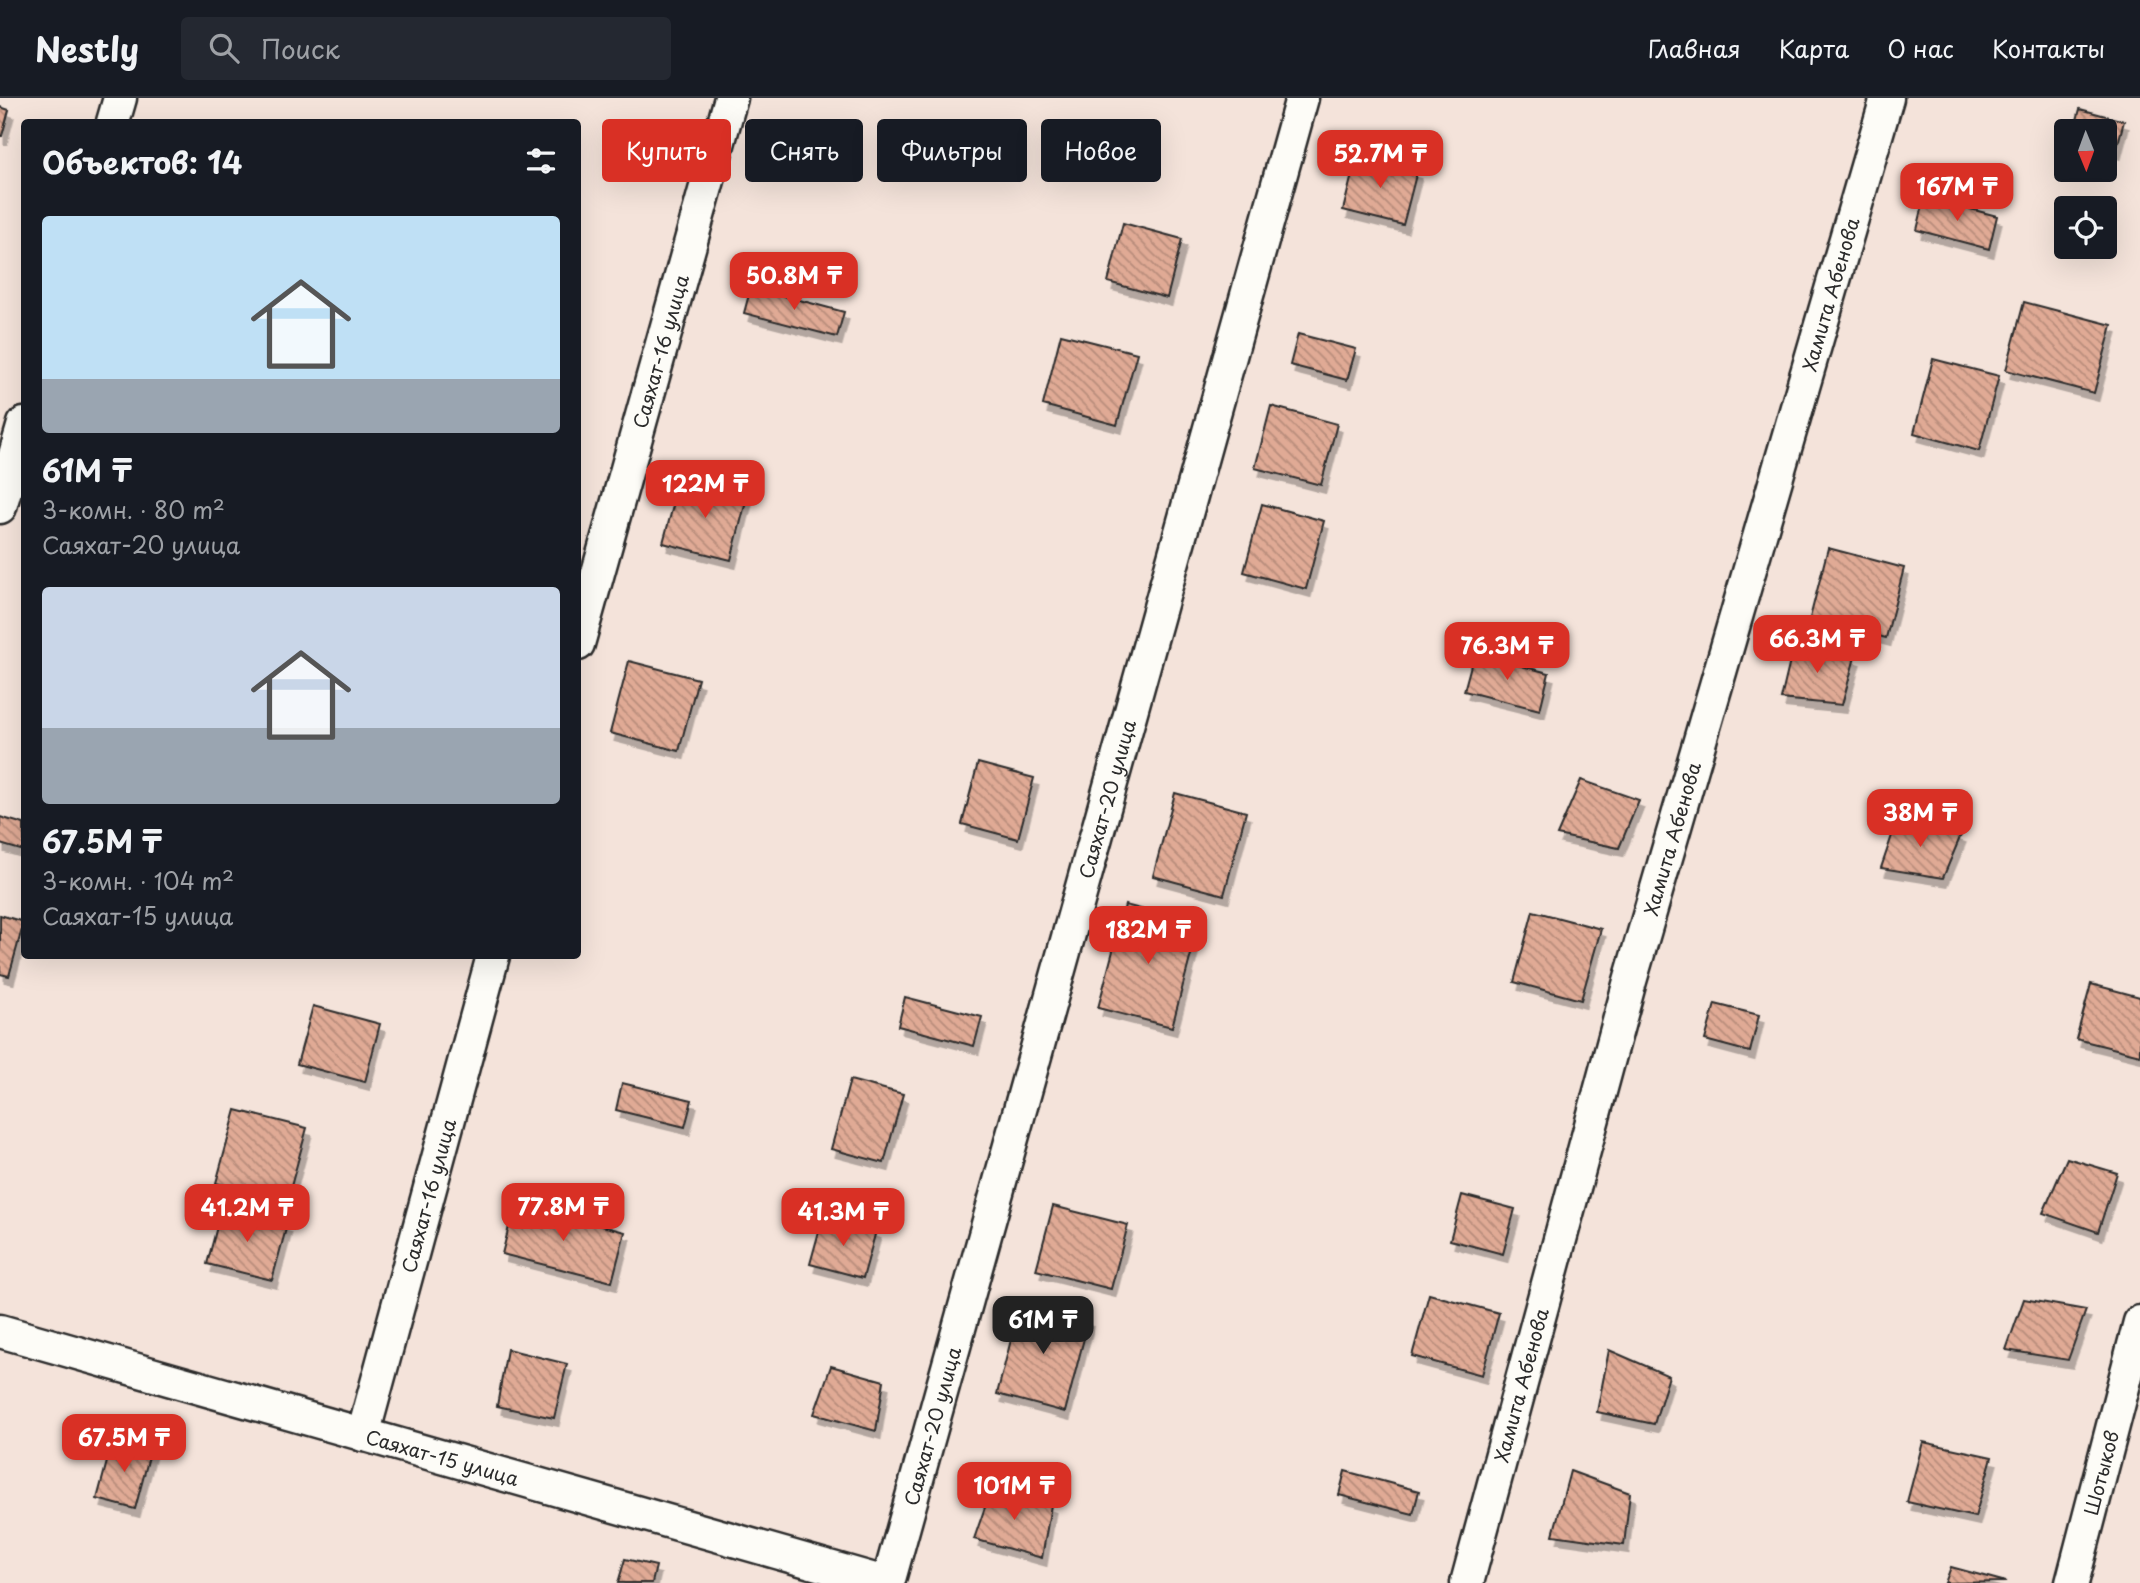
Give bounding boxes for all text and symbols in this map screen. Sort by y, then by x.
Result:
search box [181,17,671,80]
text: Nestly [35,23,139,73]
icon: search [205,29,243,67]
text: Поиск [261,29,340,68]
text: Главная [1648,30,1741,66]
text: Карта [1779,30,1849,66]
text: О нас [1887,30,1954,66]
text: Контакты [1992,30,2105,66]
chip: Купить [602,119,731,182]
chip: Снять [745,119,863,182]
chip: Фильтры [877,119,1027,182]
chip: Новое [1041,119,1161,182]
north arrow [2054,119,2118,182]
map controls [2054,119,2117,259]
pin: 52.7M ₸ [1315,130,1445,190]
text: 52.7M ₸ [1333,135,1427,170]
text: Объектов: 14 [42,139,242,184]
icon: filters [522,142,560,180]
pin: 167M ₸ [1900,164,2014,223]
text: 167M ₸ [1916,168,1998,203]
button: locate [2054,196,2117,259]
street label: Хамита Абенова [1794,214,1866,374]
pin: 50.8M ₸ [729,252,859,312]
text: 50.8M ₸ [746,257,842,292]
icon: home [238,261,364,387]
street label: Саяхат-16 улица [625,271,695,431]
text: 61M ₸ [42,447,132,492]
pin: 122M ₸ [648,460,762,520]
text: 122M ₸ [662,465,748,500]
text: 3-комн. · 80 m² [42,492,225,527]
text: Саяхат-20 улица [42,527,240,562]
pin: 66.3M ₸ [1752,616,1882,675]
text: 66.3M ₸ [1769,620,1865,655]
pin: 76.3M ₸ [1442,622,1572,682]
text: 76.3M ₸ [1460,627,1554,662]
icon: home [238,632,364,758]
street label: Саяхат-20 улица [1071,716,1142,882]
street label: Хамита Абенова [1636,758,1707,919]
pin: 38M ₸ [1871,790,1969,849]
text: 38M ₸ [1883,794,1957,829]
text: 67.5M ₸ [42,818,162,863]
text: 3-комн. · 104 m² [42,863,234,898]
text: Саяхат-15 улица [42,898,233,933]
pin: 182M ₸ [1091,906,1205,966]
text: 182M ₸ [1105,911,1191,946]
street label: Саяхат-16 улица [394,1115,462,1276]
pin: 41.2M ₸ [182,1184,312,1244]
pin: 77.8M ₸ [498,1184,628,1243]
text: 77.8M ₸ [517,1188,609,1223]
pin: 41.3M ₸ [778,1188,908,1248]
text: 41.2M ₸ [201,1189,293,1224]
text: 41.3M ₸ [797,1193,889,1228]
pin: 61M ₸ [994,1296,1092,1356]
text: 61M ₸ [1009,1301,1077,1336]
street label: Хамита Абенова [1486,1305,1555,1465]
street label: Саяхат-20 улица [896,1343,967,1509]
pin: 67.5M ₸ [59,1414,189,1474]
text: 67.5M ₸ [78,1419,170,1454]
street label: Саяхат-15 улица [363,1422,522,1492]
street label: Шотыков [2076,1427,2125,1518]
pin: 101M ₸ [957,1462,1071,1522]
text: 101M ₸ [973,1467,1055,1502]

